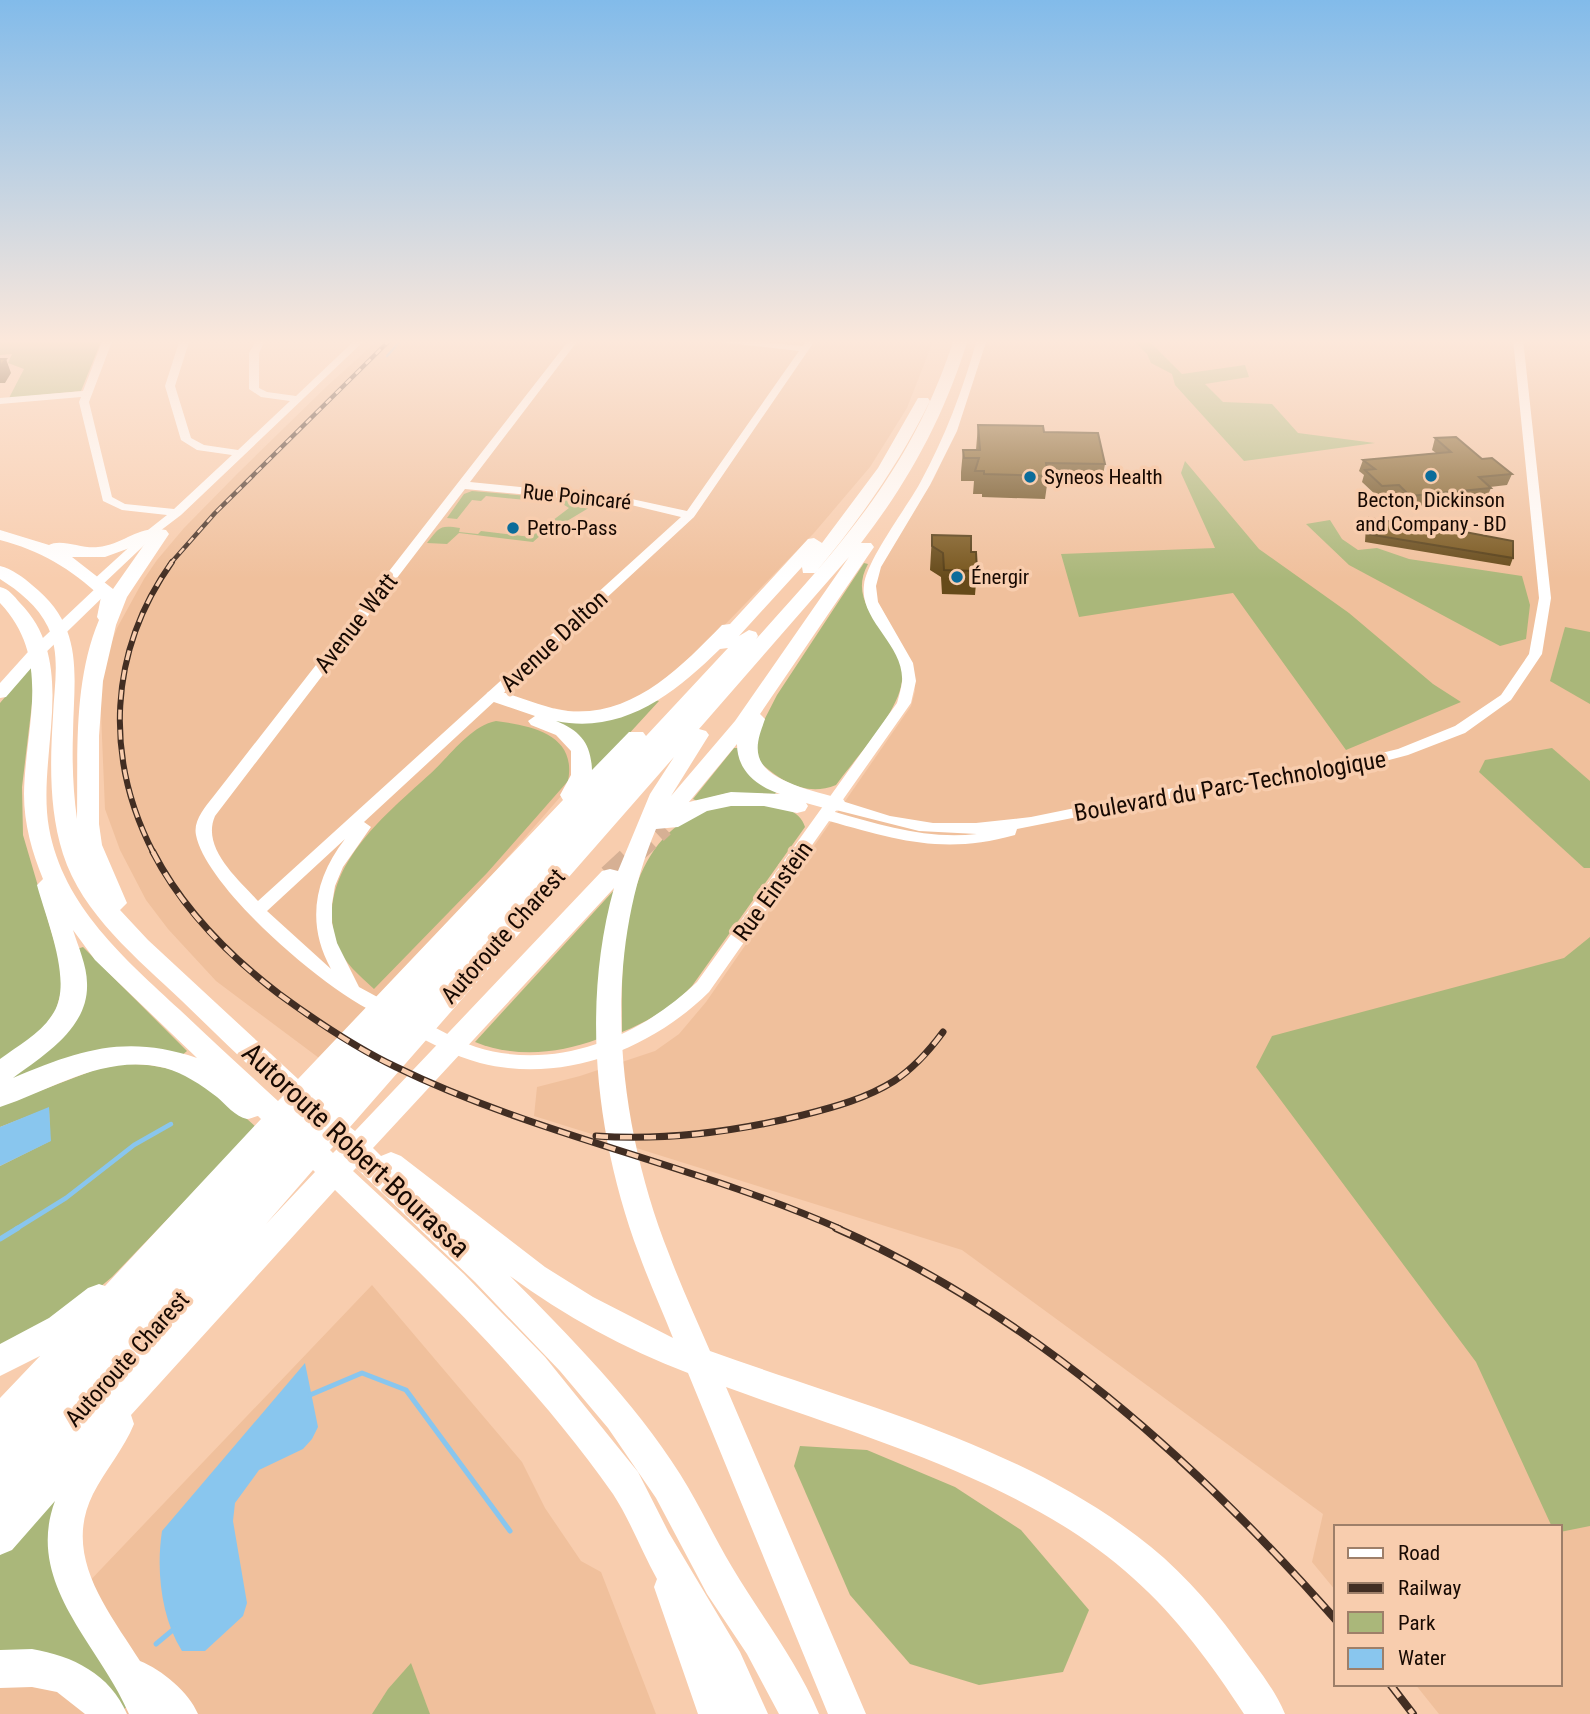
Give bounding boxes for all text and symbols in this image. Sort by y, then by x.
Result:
place label: Syneos Health [1044,465,1163,489]
marker: Becton, Dickinson and Company - BD [1423,468,1439,484]
marker: Syneos Health [1022,469,1038,485]
street label: Rue Poincaré [522,479,633,515]
place label: Becton, Dickinson and Company - BD [1355,488,1507,536]
place label: Petro-Pass [527,516,617,540]
marker: Petro-Pass [505,520,521,536]
place label: Énergir [971,565,1029,589]
street label: Avenue Watt [309,568,403,678]
marker: Énergir [949,569,965,585]
street label: Avenue Dalton [495,584,613,698]
street label: Boulevard du Parc-Technologique [1072,745,1388,827]
street label: Rue Einstein [727,836,819,946]
street label: Autoroute Charest [435,863,571,1009]
street label: Autoroute Robert-Bourassa [235,1036,477,1264]
street label: Autoroute Charest [59,1286,195,1432]
legend [1334,1525,1562,1686]
text: Road [1398,1541,1440,1565]
text: Railway [1398,1576,1461,1600]
text: Park [1398,1611,1436,1635]
text: Water [1398,1646,1446,1670]

